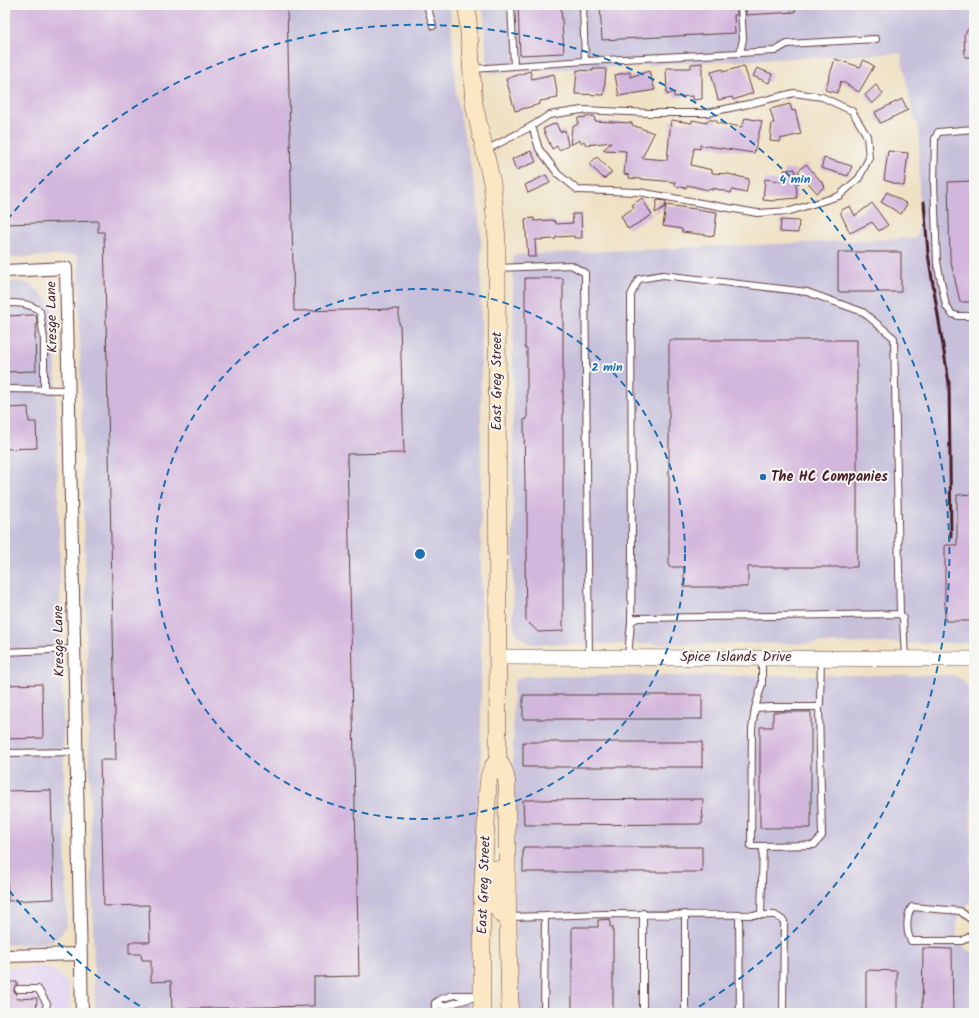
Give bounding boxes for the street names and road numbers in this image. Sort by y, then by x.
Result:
street label: Kresge Lane [40,280,64,353]
street label: East Greg Street [486,331,508,431]
street label: Kresge Lane [47,604,71,677]
street label: Spice Islands Drive [680,646,792,668]
street label: East Greg Street [471,835,497,935]

